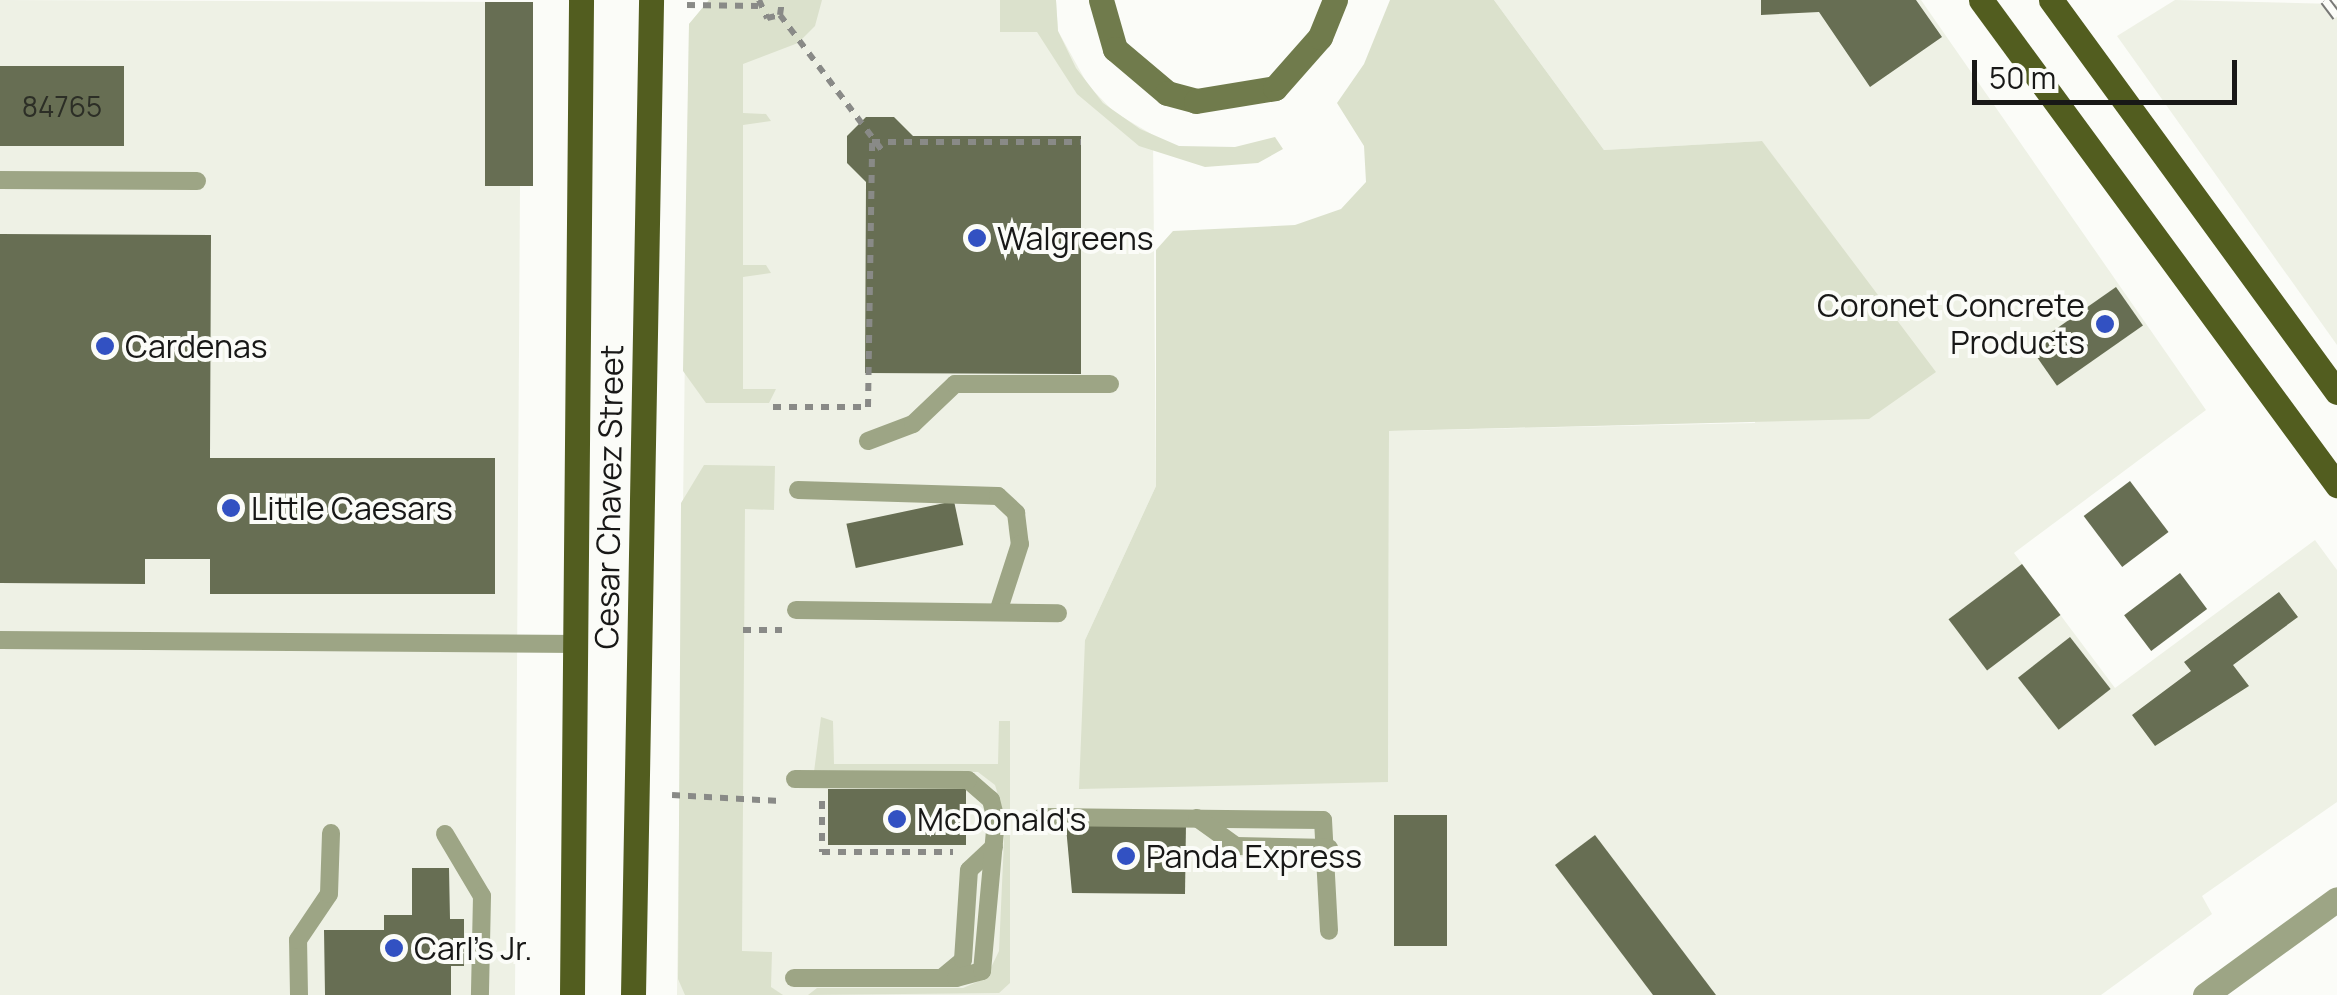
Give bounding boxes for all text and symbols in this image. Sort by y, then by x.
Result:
scale bar [1977,40,2242,102]
text: 50 m [1989,57,2056,98]
house number: 84765 [22,89,102,123]
place label: Walgreens [997,219,1154,257]
marker: Walgreens [966,227,988,249]
place label: Coronet Concrete Products [1817,287,2085,362]
marker: Coronet Concrete Products [2094,313,2116,335]
place label: Cardenas [125,327,268,365]
marker: Cardenas [94,335,116,357]
street label: Cesar Chavez Street [587,344,631,650]
place label: Little Caesars [251,489,453,527]
marker: Little Caesars [220,497,242,519]
place label: McDonald's [917,800,1086,838]
marker: McDonald's [886,808,908,830]
place label: Panda Express [1146,837,1362,875]
marker: Panda Express [1115,845,1137,867]
place label: Carl's Jr. [414,929,532,967]
marker: Carl's Jr. [383,937,405,959]

